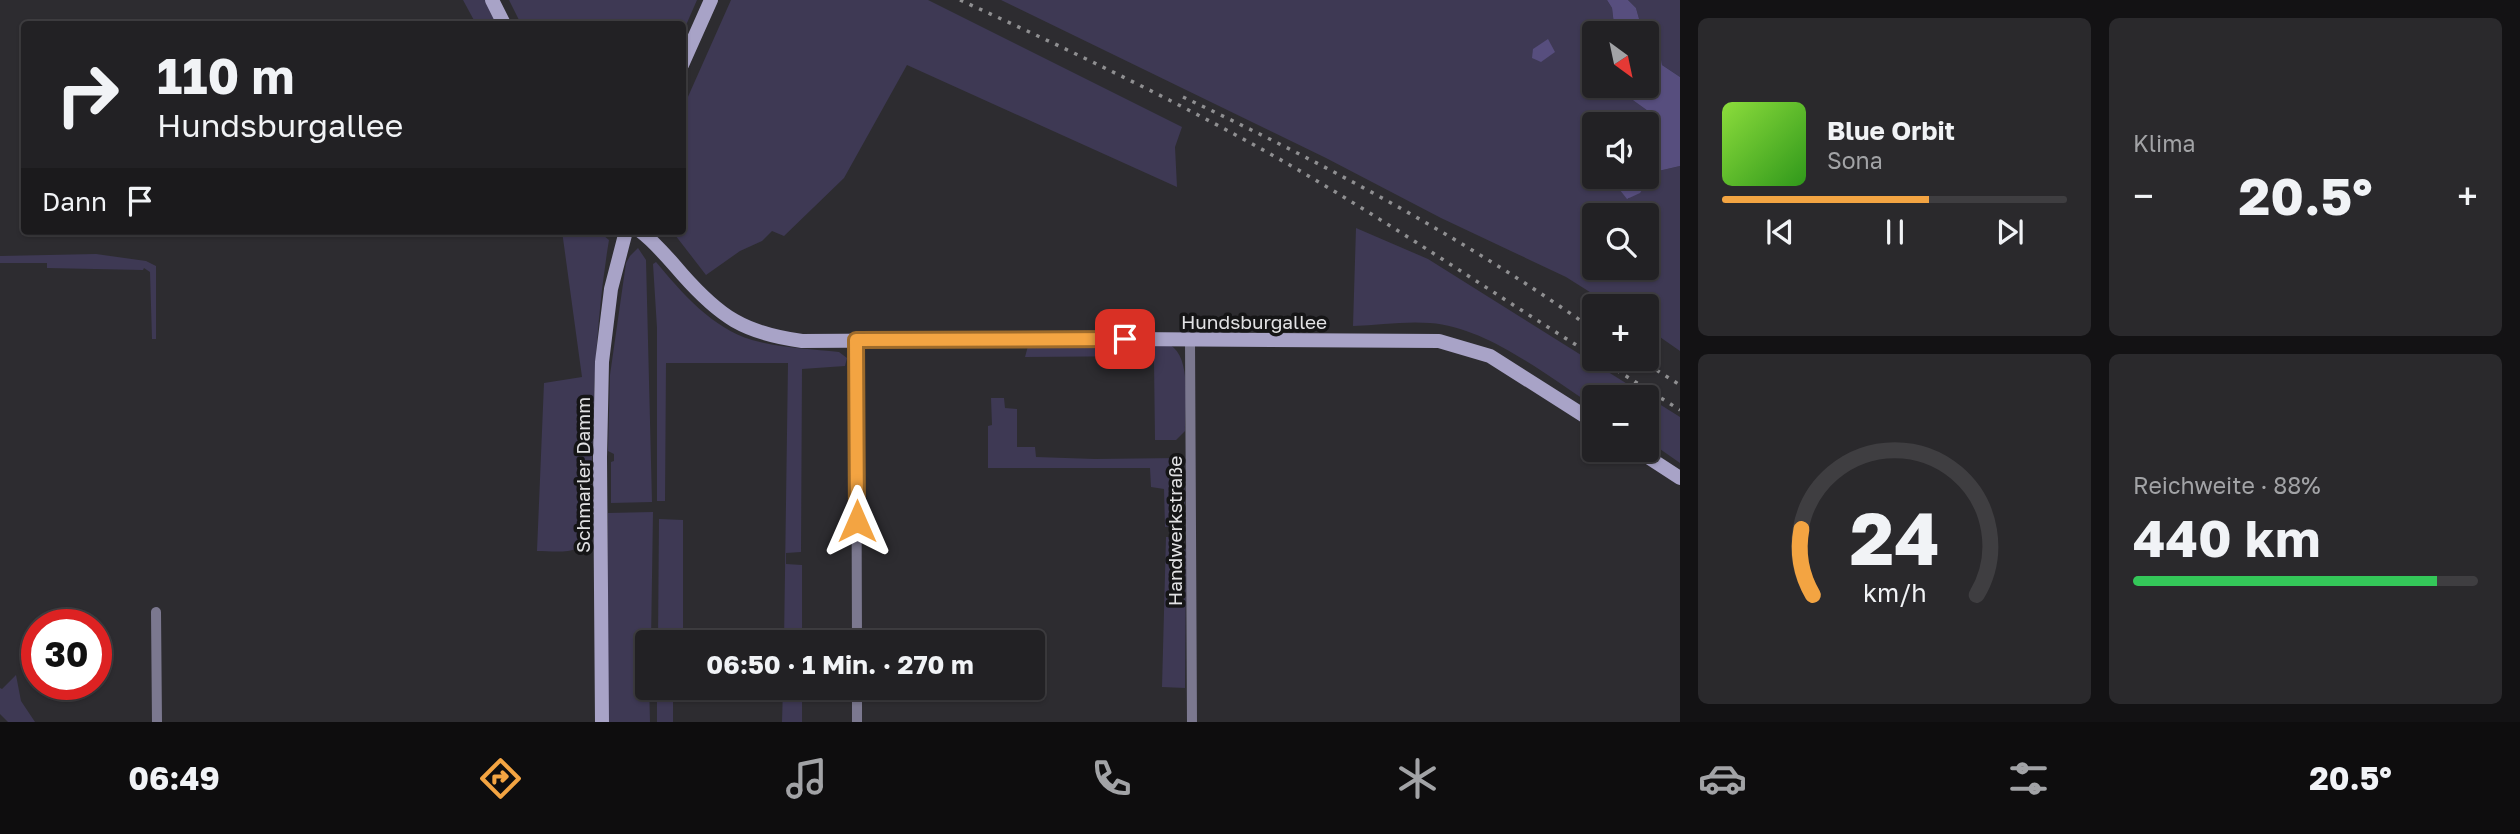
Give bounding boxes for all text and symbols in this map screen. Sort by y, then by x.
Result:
north arrow [1582,21,1659,98]
map controls [1582,21,1659,462]
text: 110 m [157,46,294,105]
icon: right [42,49,133,140]
text: Hundsburgallee [157,106,403,144]
button: sound [1582,112,1659,189]
text: Blue Orbit [1827,115,1955,146]
text: Klima [2133,129,2196,157]
text: Sona [1827,146,1883,174]
text: 20.5° [2238,164,2373,226]
text: − [2133,173,2154,218]
text: + [2457,173,2478,218]
icon: arrive [121,182,159,220]
text: Dann [42,186,107,217]
button: search [1582,203,1659,280]
icon: previous [1761,213,1799,251]
icon: pause [1876,213,1914,251]
icon: next [1991,213,2029,251]
button: + [1582,294,1659,371]
pin [1095,309,1155,369]
street label: Hundsburgallee [1181,310,1327,333]
icon: arrive [1106,320,1144,358]
button: − [1582,385,1659,462]
street label: Schmarler Damm [571,397,594,553]
street label: Handwerkstraße [1163,456,1186,606]
text: Reichweite · 88% [2133,471,2321,499]
position arrow [820,484,894,558]
text: 24 [1850,494,1939,581]
text: 440 km [2133,506,2320,568]
text: km/h [1863,577,1926,608]
speed limit sign: 30 [21,609,112,700]
text: 06:50 · 1 Min. · 270 m [706,649,974,680]
icon: directions [476,754,525,803]
icon: music [782,754,831,803]
icon: phone [1087,754,1136,803]
icon: climate [1393,754,1442,803]
icon: car [1698,754,1747,803]
icon: filters [2004,754,2053,803]
text: 06:49 [128,759,220,797]
text: 20.5° [2309,759,2392,797]

